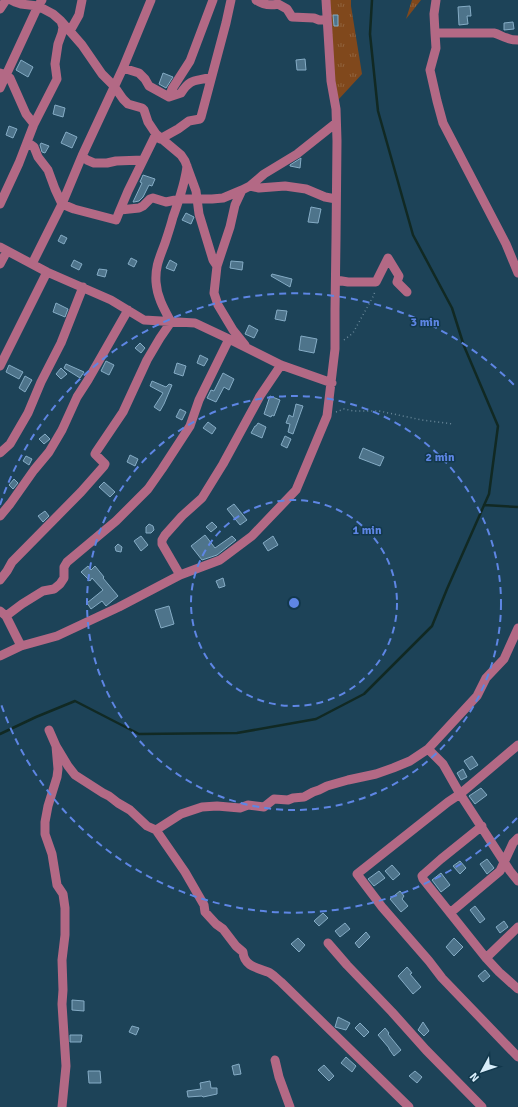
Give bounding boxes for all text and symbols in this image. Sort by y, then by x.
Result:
text: 3 min [411,315,440,330]
text: 2 min [426,450,455,465]
text: 1 min [353,523,382,538]
centre of rings [287,596,301,610]
north arrow [462,1051,502,1091]
text: N [467,1070,482,1084]

